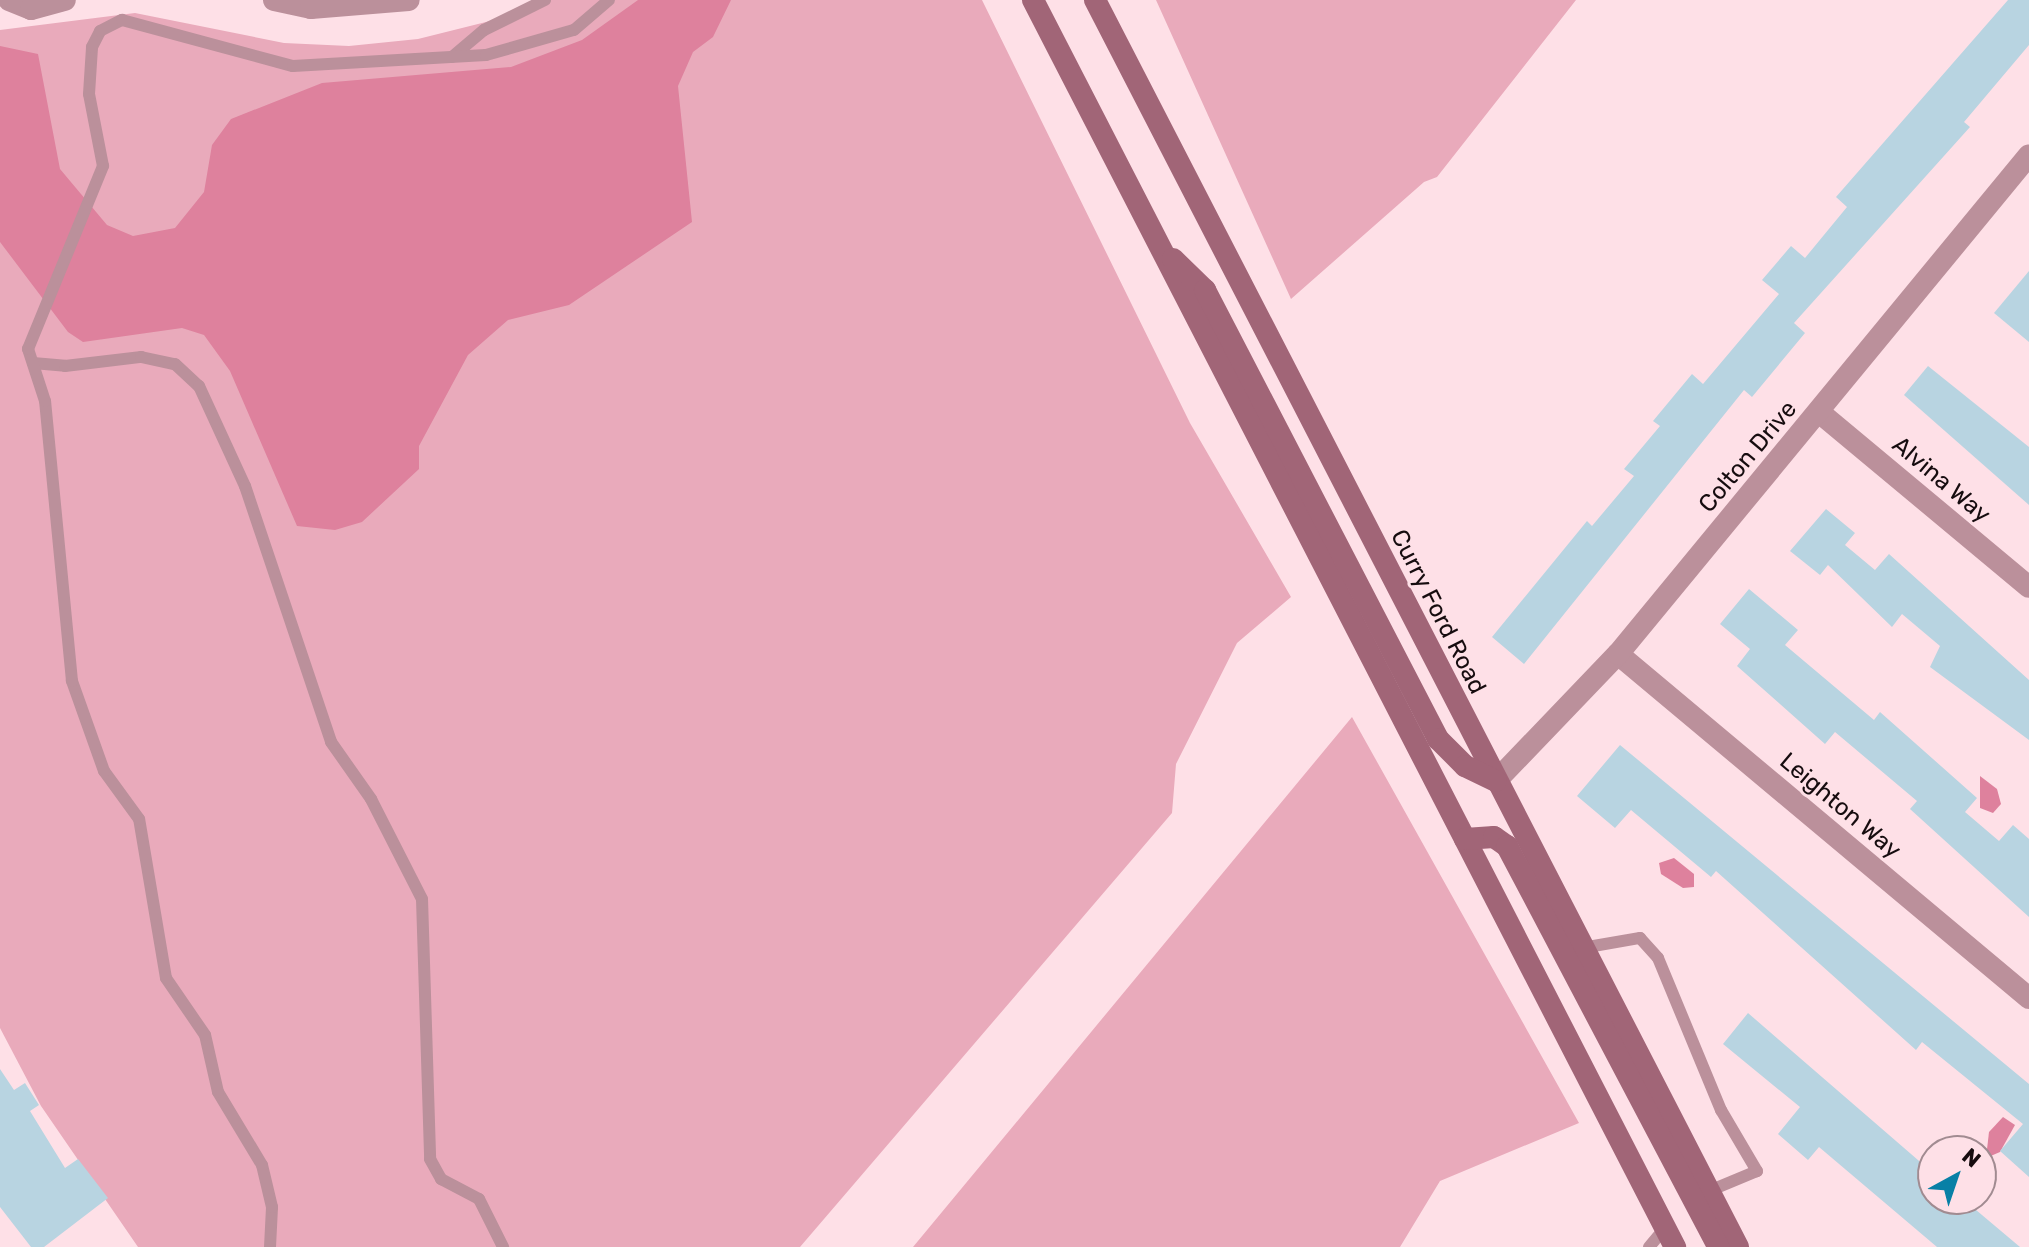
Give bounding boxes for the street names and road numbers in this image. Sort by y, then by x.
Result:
street label: Colton Drive [1693,395,1803,519]
street label: Alvina Way [1886,431,1996,529]
street label: Curry Ford Road [1384,525,1492,699]
street label: Leighton Way [1773,747,1907,865]

